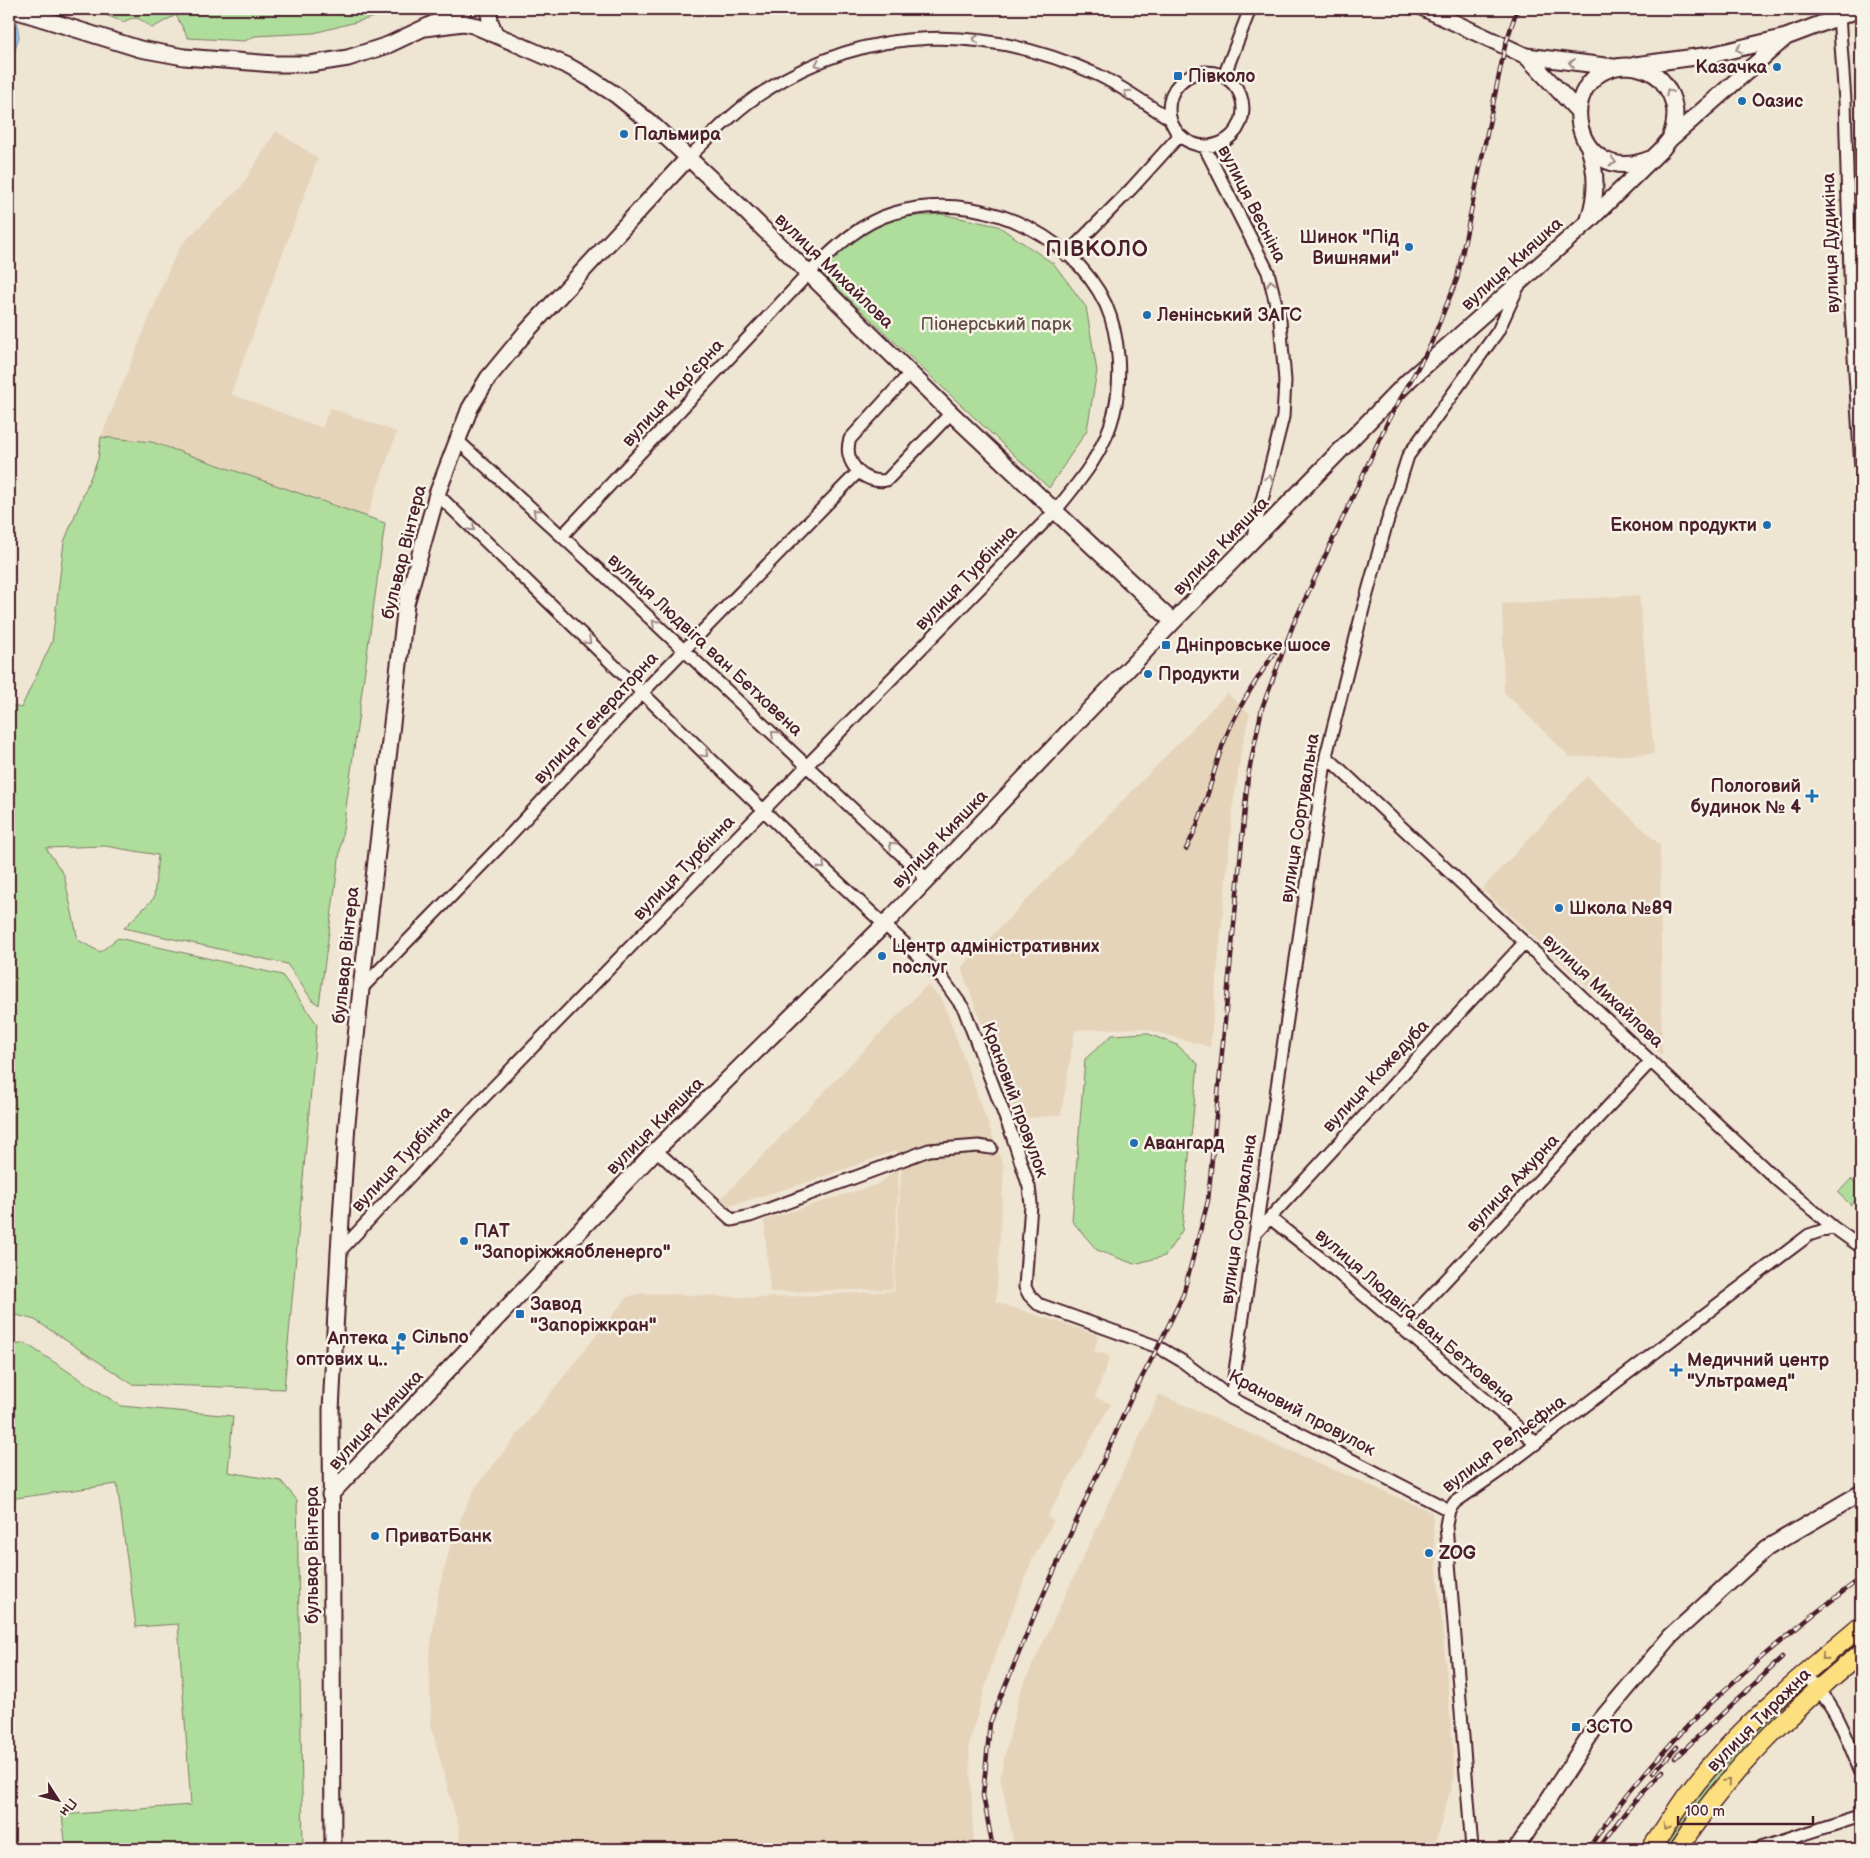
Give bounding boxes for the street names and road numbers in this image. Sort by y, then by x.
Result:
street label: вулиця Весніна [1213,142,1291,267]
street label: вулиця Дудикіна [1818,172,1844,313]
street label: вулиця Михайлова [770,209,898,333]
street label: вулиця Кияшка [1457,213,1567,315]
street label: вулиця Кар’єрна [618,335,728,451]
street label: бульвар Вінтера [377,482,431,621]
street label: вулиця Кияшка [1169,492,1274,600]
street label: вулиця Турбінна [911,521,1022,635]
street label: вулиця Людвіга ван Бетховена [603,549,807,741]
street label: вулиця Генераторна [529,647,663,788]
street label: вулиця Сортувальна [1276,731,1324,904]
street label: вулиця Кияшка [888,785,993,893]
street label: вулиця Турбінна [629,811,740,925]
street label: бульвар Вінтера [328,885,364,1025]
street label: вулиця Михайлова [1538,930,1668,1052]
street label: вулиця Кожедуба [1318,1015,1434,1137]
street label: Крановий провулок [977,1020,1053,1181]
street label: вулиця Кияшка [602,1073,708,1179]
street label: вулиця Турбінна [347,1101,457,1216]
street label: вулиця Ажурна [1462,1129,1564,1236]
street label: вулиця Сортувальна [1217,1132,1261,1305]
street label: вулиця Людвіга ван Бетховена [1311,1224,1520,1410]
street label: вулиця Кияшка [324,1365,428,1474]
street label: Крановий провулок [1225,1365,1379,1461]
street label: вулиця Рельєфна [1438,1390,1570,1497]
street label: бульвар Вінтера [302,1486,323,1624]
street label: вулиця Тиражна [1703,1664,1815,1776]

